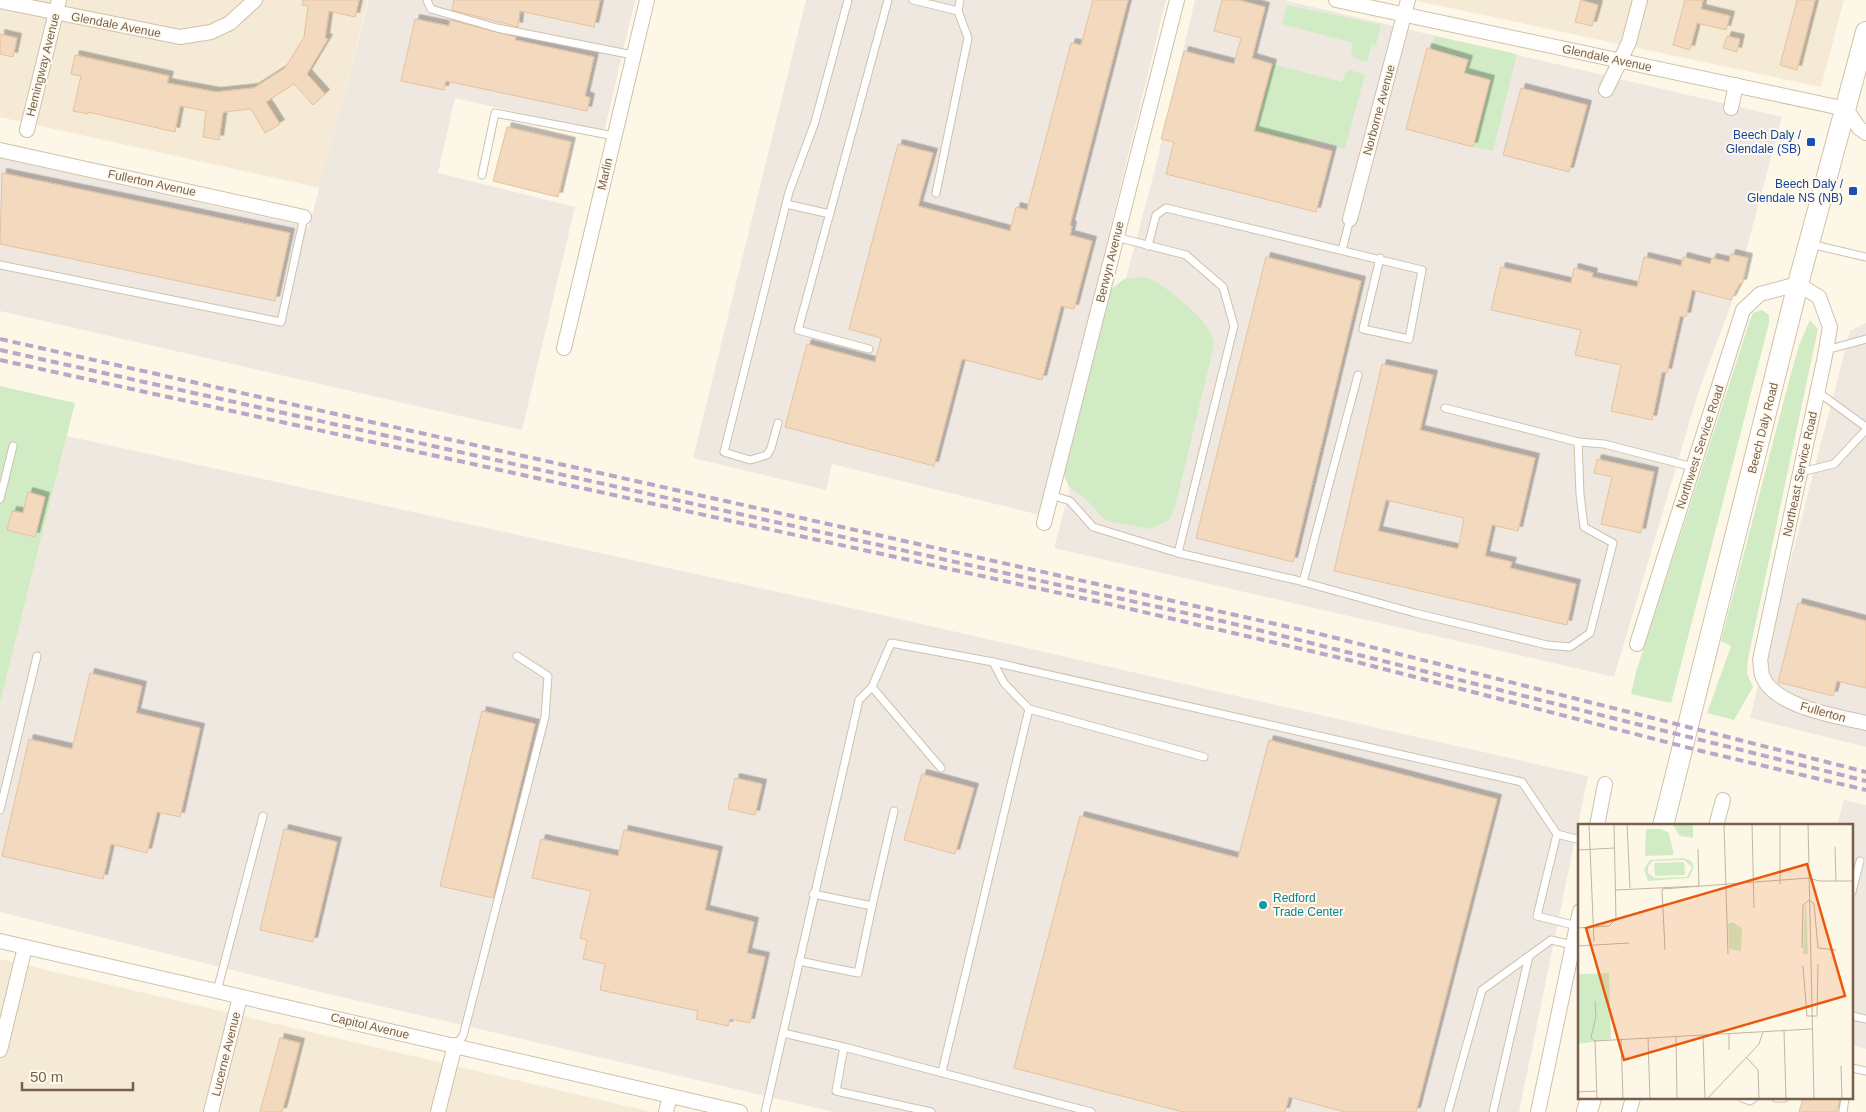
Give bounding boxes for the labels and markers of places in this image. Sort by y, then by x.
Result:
place label: Beech Daly / Glendale (SB) [1726,128,1802,156]
marker: Beech Daly / Glendale (SB) [1805,136,1817,148]
place label: Beech Daly / Glendale NS (NB) [1747,177,1844,205]
marker: Beech Daly / Glendale NS (NB) [1847,185,1859,197]
place label: Redford Trade Center [1273,891,1343,919]
marker: Redford Trade Center [1257,899,1269,911]

